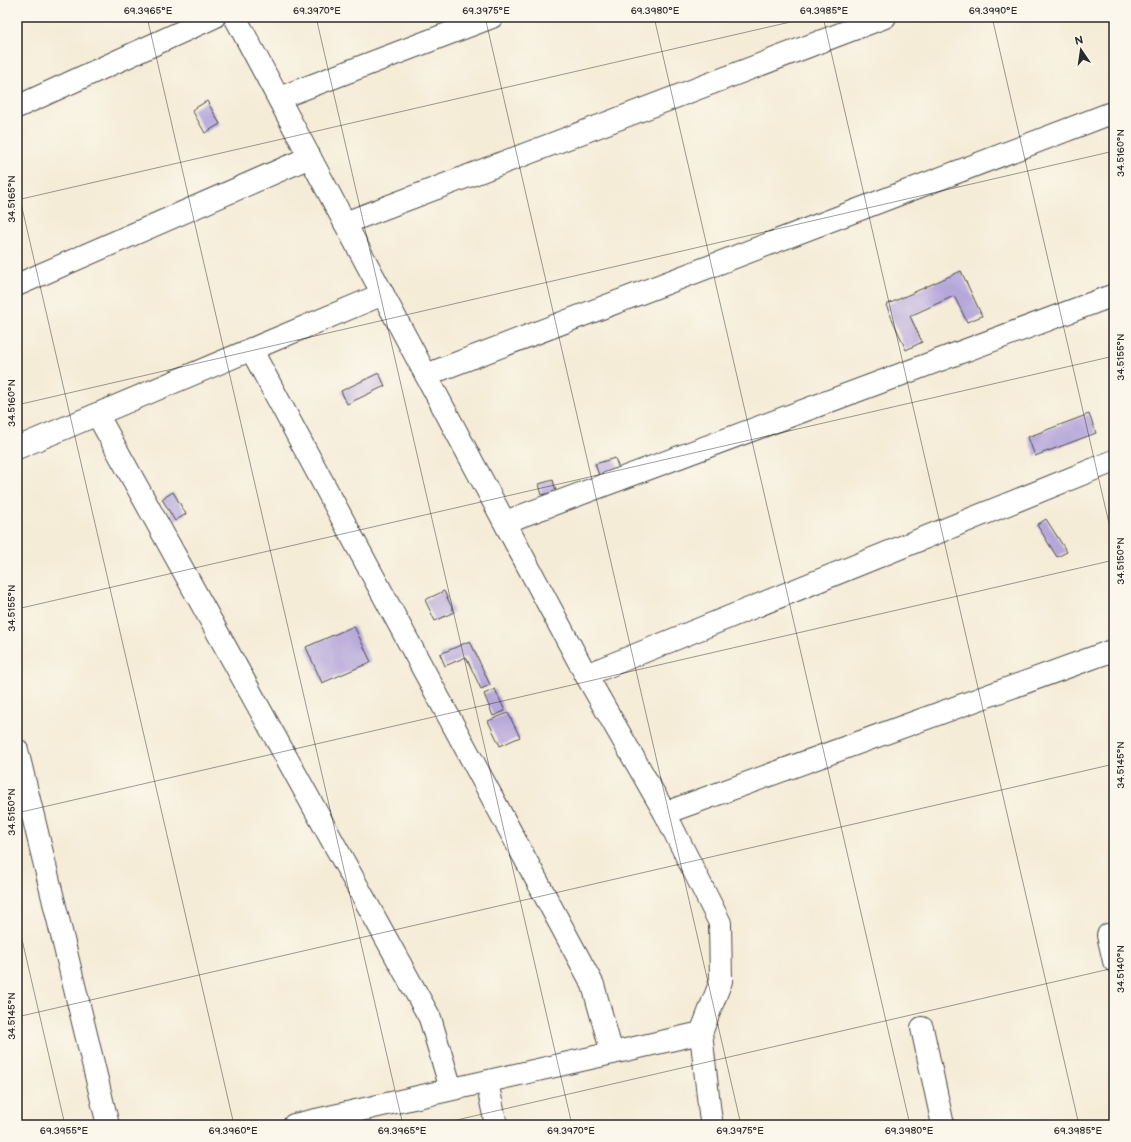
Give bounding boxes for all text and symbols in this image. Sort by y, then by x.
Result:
text: 69.3965°E [124,5,173,17]
text: 69.3970°E [293,5,341,17]
text: 69.3975°E [462,5,510,17]
text: 69.3980°E [631,5,680,17]
text: 69.3985°E [800,5,849,17]
text: 69.3990°E [969,5,1018,17]
north arrow [1061,30,1101,70]
text: N [1073,33,1084,48]
text: 34.5160°N [1115,129,1127,177]
text: 34.5165°N [6,175,18,223]
text: 34.5155°N [1115,333,1127,381]
text: 34.5160°N [6,379,18,427]
text: 34.5150°N [1115,537,1127,585]
text: 34.5155°N [6,584,18,632]
text: 34.5145°N [1115,741,1127,789]
text: 34.5150°N [6,788,18,836]
text: 34.5140°N [1115,945,1127,993]
text: 34.5145°N [6,992,18,1040]
text: 69.3955°E [40,1125,89,1137]
text: 69.3960°E [209,1125,258,1137]
text: 69.3965°E [378,1125,427,1137]
text: 69.3970°E [547,1125,595,1137]
text: 69.3975°E [716,1125,764,1137]
text: 69.3980°E [885,1125,934,1137]
text: 69.3985°E [1054,1125,1103,1137]

